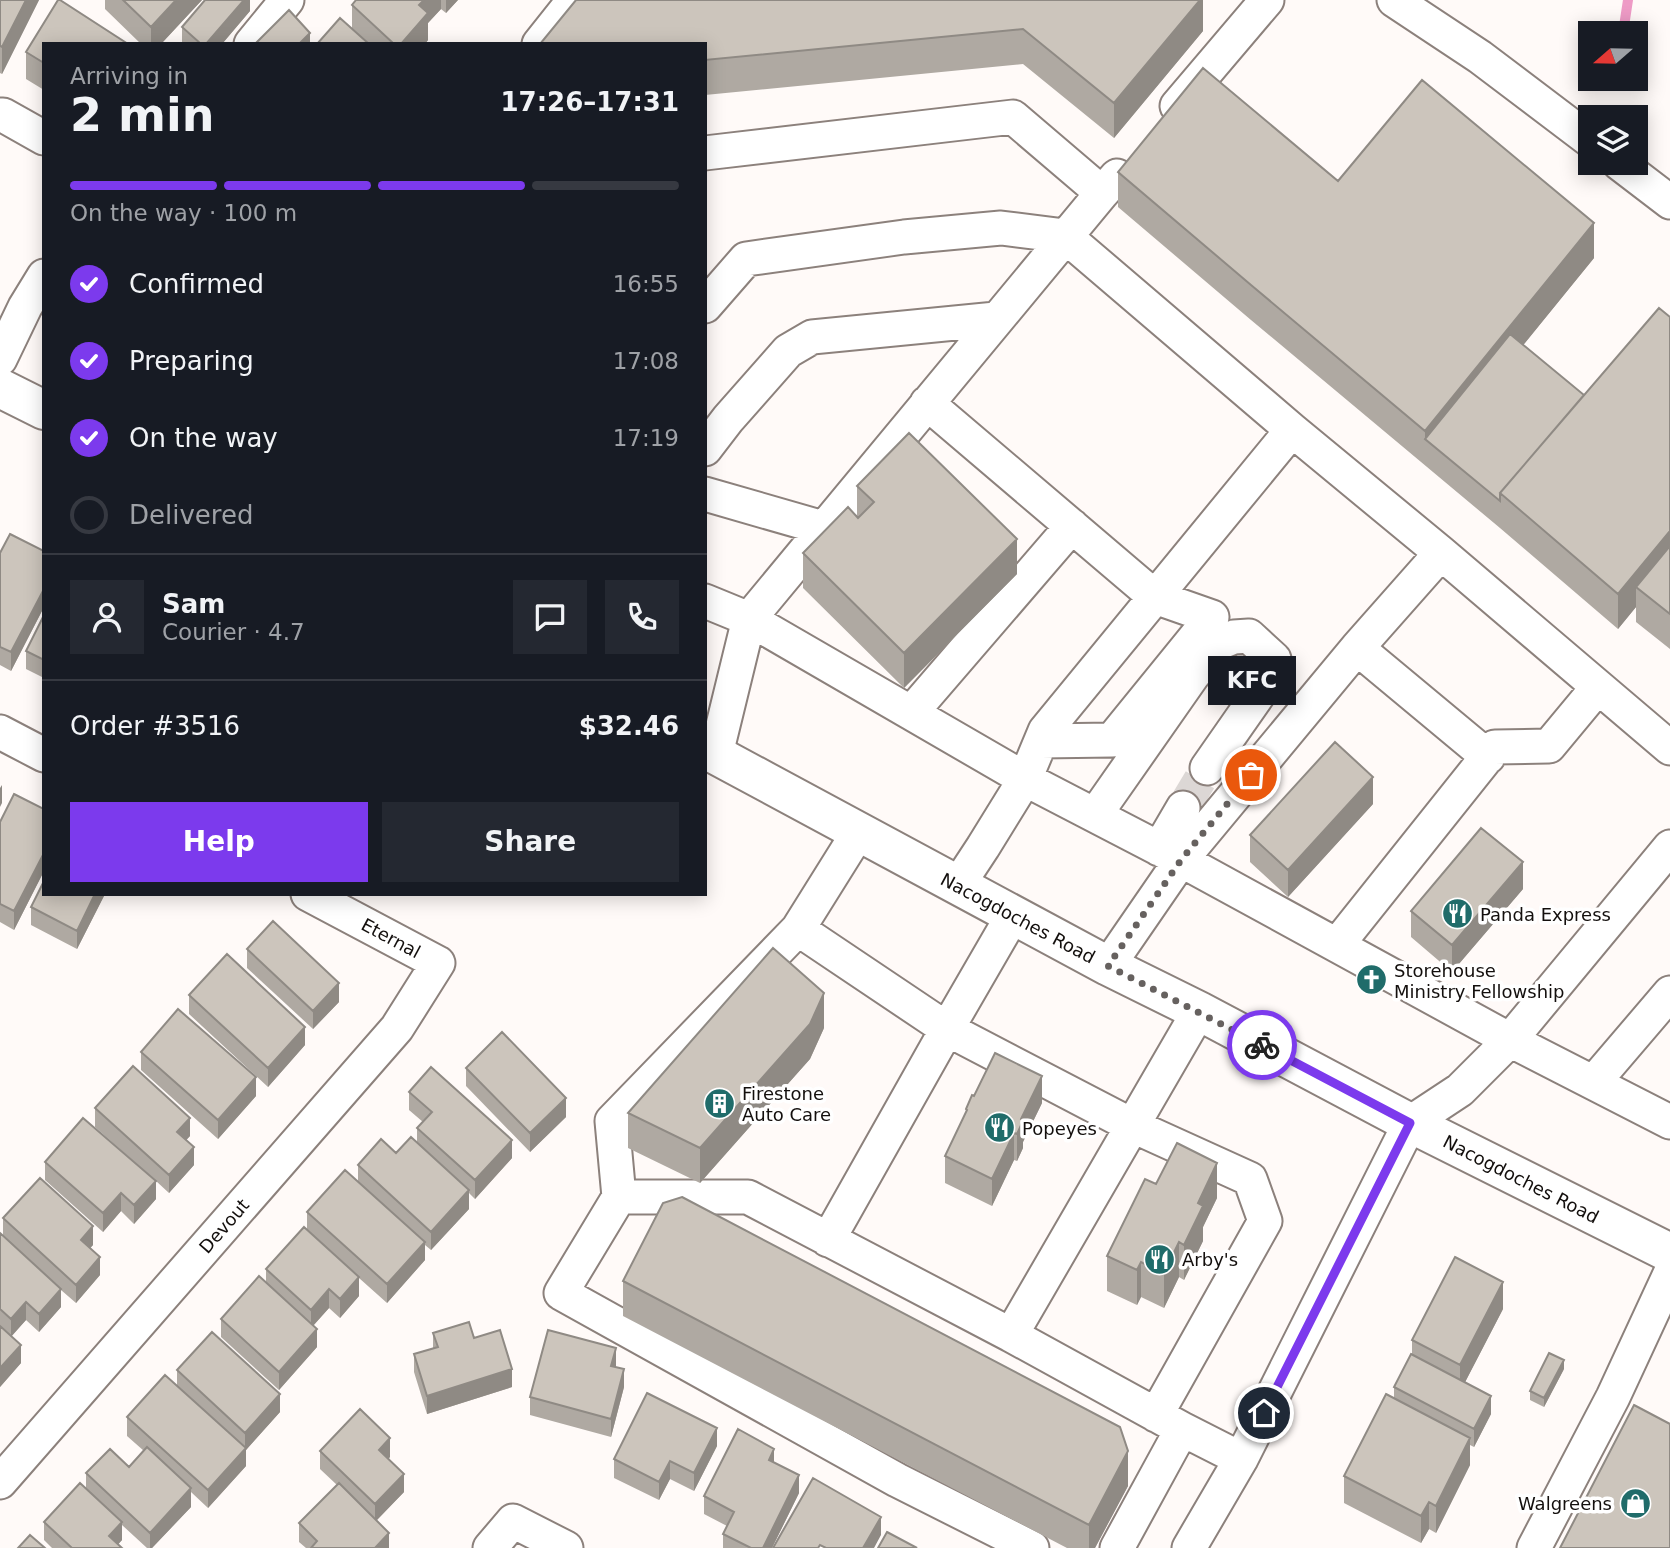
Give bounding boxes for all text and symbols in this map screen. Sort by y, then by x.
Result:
north arrow [1578,21,1648,91]
map controls [1578,21,1648,175]
text: Arriving in [70,63,188,89]
text: 17:26–17:31 [500,87,679,117]
text: 2 min [70,88,214,142]
button: layers [1578,105,1648,175]
text: On the way · 100 m [70,200,297,226]
icon: check [70,265,108,303]
text: Confirmed [129,269,264,299]
text: 16:55 [613,271,679,297]
icon: check [70,342,108,380]
text: Preparing [129,346,254,376]
text: 17:08 [613,348,679,374]
icon: check [70,419,108,457]
text: On the way [129,423,278,453]
text: 17:19 [613,425,679,451]
text: Delivered [129,500,253,530]
button: person [70,580,144,654]
button: chat [513,580,587,654]
button: phone [605,580,679,654]
text: Sam [162,589,225,619]
text: Courier · 4.7 [162,619,305,645]
callout: KFC [1207,656,1295,705]
text: KFC [1227,667,1277,693]
text: Order #3516 [70,711,240,741]
text: $32.46 [579,711,679,741]
pin [1221,745,1281,805]
icon: bag [1232,756,1270,794]
button: Help [70,802,368,882]
button: Share [382,802,679,882]
street label: Nacogdoches Road [937,868,1099,968]
restaurant icon: Panda Express [1440,897,1474,931]
place label: Panda Express [1480,904,1611,925]
street label: Eternal [358,914,424,962]
place label: Storehouse Ministry Fellowship [1394,960,1565,1002]
church icon: Storehouse Ministry Fellowship [1354,963,1388,997]
courier [1227,1010,1297,1080]
icon: bike [1243,1026,1281,1064]
place label: Firestone Auto Care [742,1083,831,1125]
building icon: Firestone Auto Care [702,1086,736,1120]
restaurant icon: Popeyes [982,1111,1016,1145]
place label: Popeyes [1022,1118,1097,1139]
street label: Nacogdoches Road [1440,1131,1602,1227]
street label: Devout [195,1195,253,1257]
restaurant icon: Arby's [1142,1242,1176,1276]
place label: Arby's [1182,1249,1238,1270]
pin [1234,1383,1294,1443]
icon: home [1245,1394,1283,1432]
shop icon: Walgreens [1618,1486,1652,1520]
place label: Walgreens [1518,1493,1612,1514]

